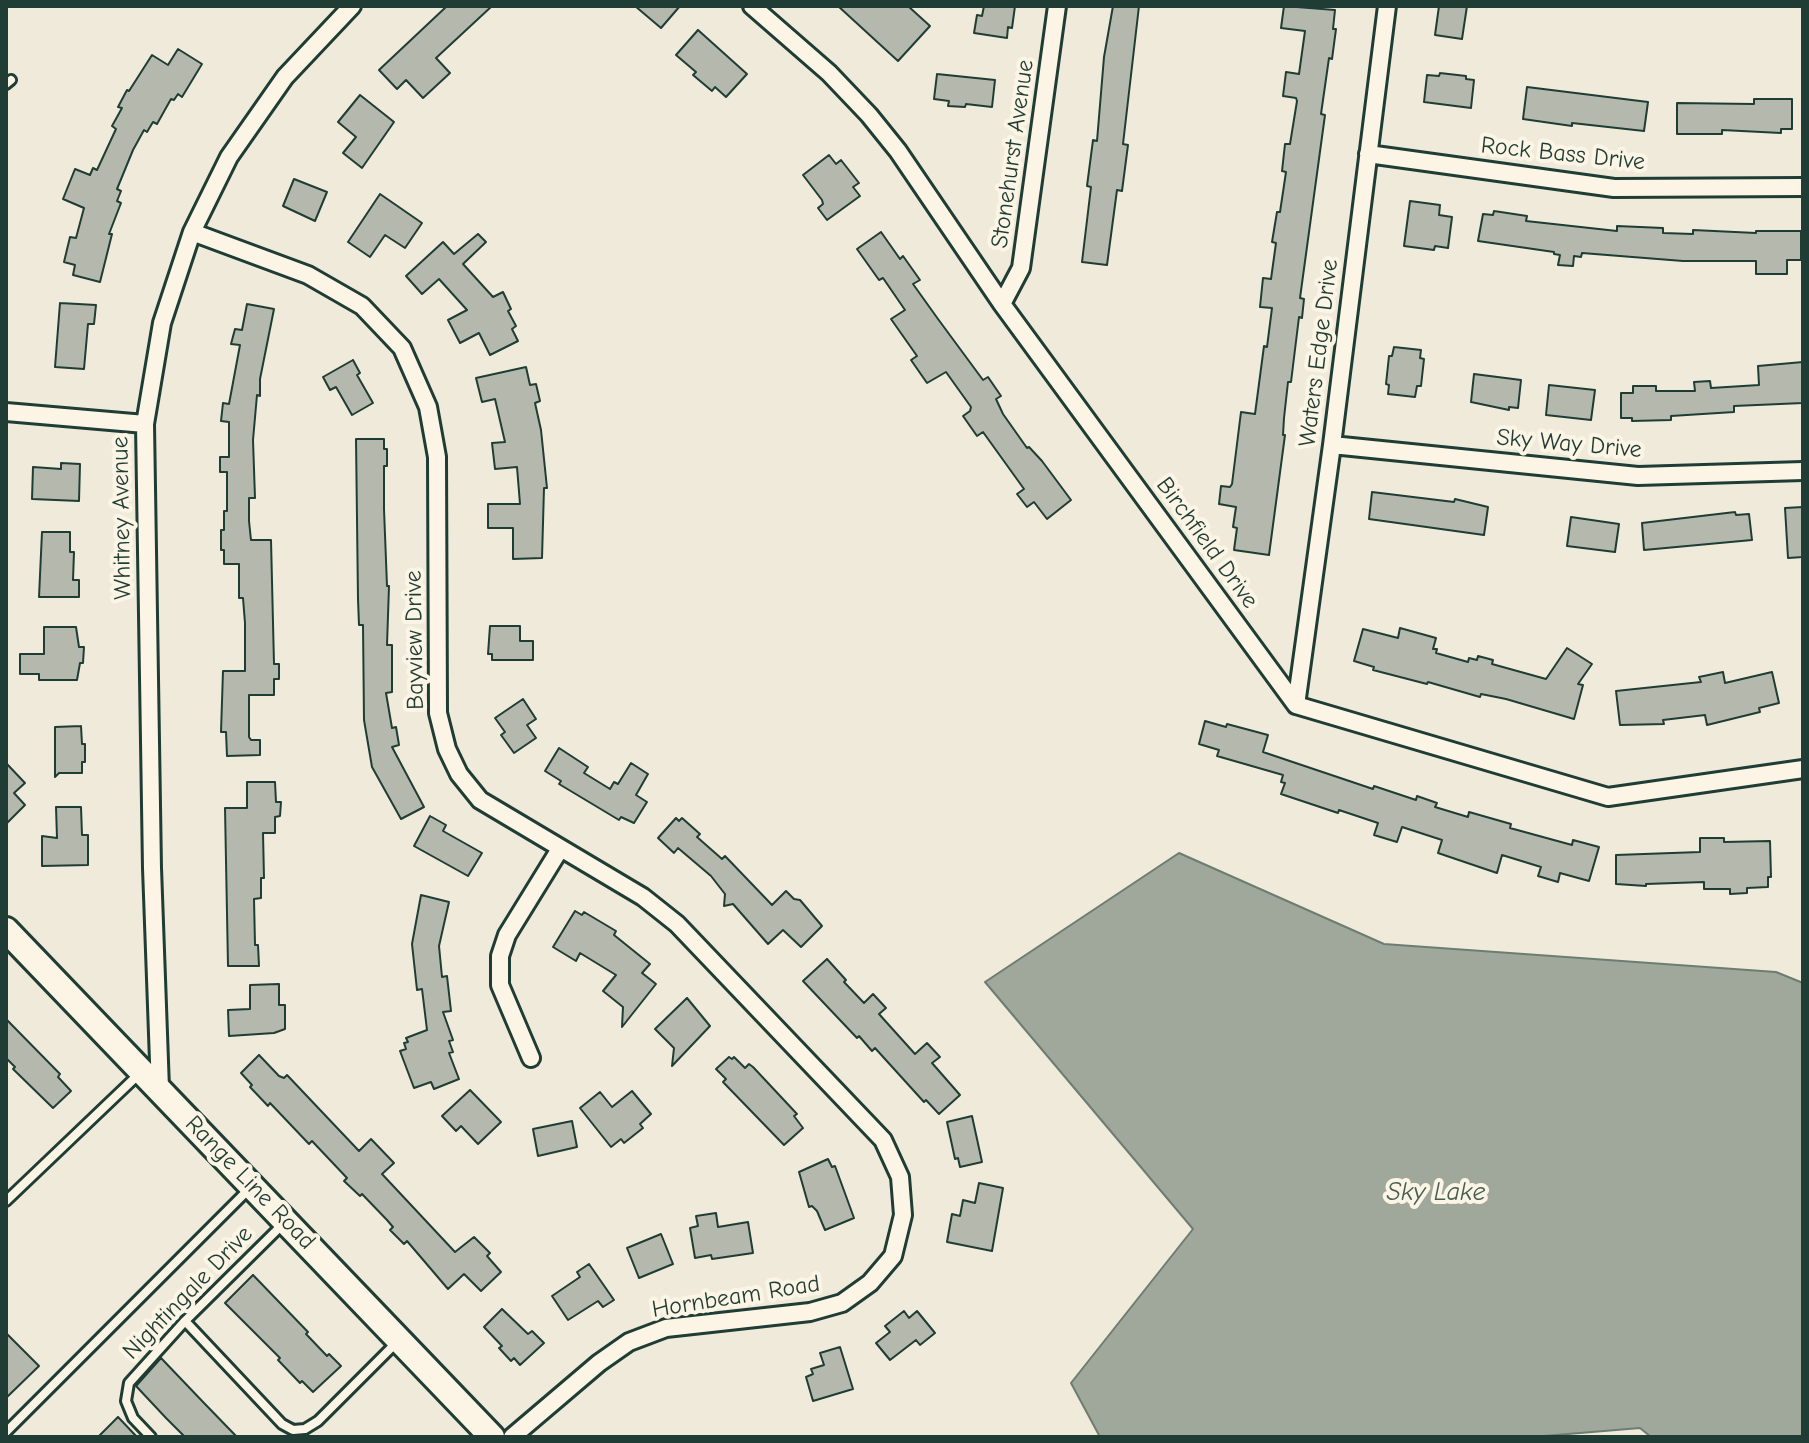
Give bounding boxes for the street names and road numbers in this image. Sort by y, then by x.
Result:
street label: Stonehurst Avenue [986,58,1040,250]
street label: Rock Bass Drive [1480,131,1646,177]
street label: Waters Edge Drive [1293,258,1345,448]
street label: Sky Way Drive [1495,423,1643,465]
street label: Whitney Avenue [106,436,138,600]
street label: Birchfield Drive [1150,472,1264,614]
street label: Bayview Drive [399,570,431,710]
street label: Range Line Road [179,1110,321,1256]
street label: Nightingale Drive [117,1220,259,1366]
street label: Hornbeam Road [650,1269,822,1325]

